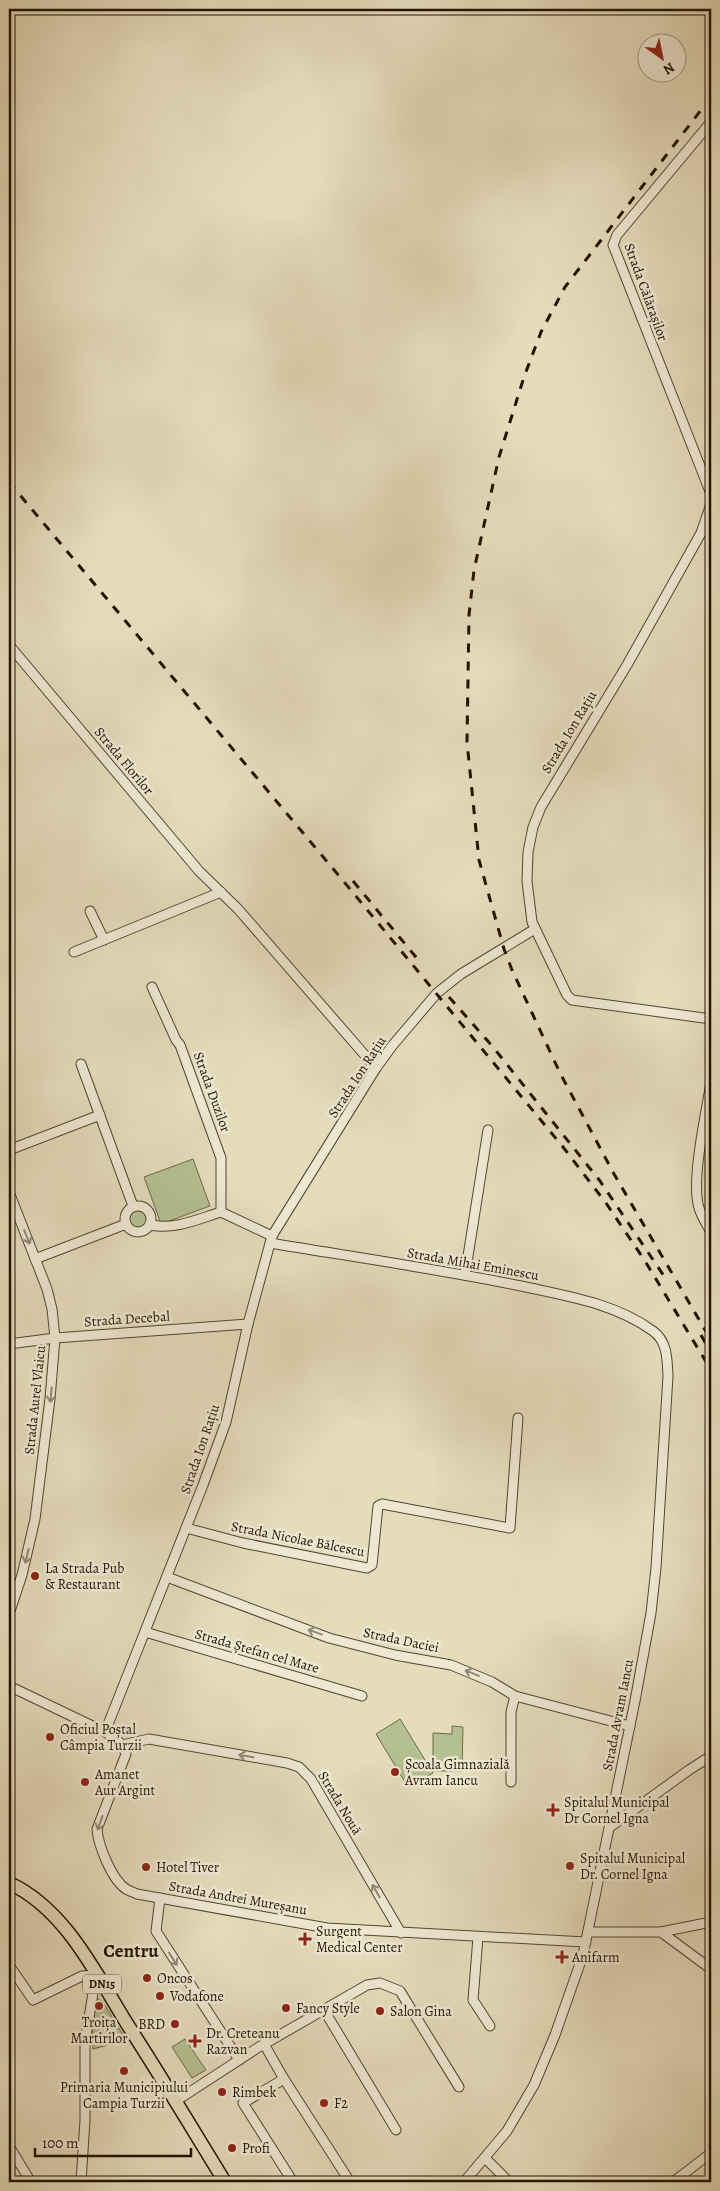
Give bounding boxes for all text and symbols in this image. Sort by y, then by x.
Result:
north arrow [638,32,688,82]
text: N [659,58,678,79]
street label: Strada Călărașilor [619,240,673,344]
street label: Strada Ion Rațiu [537,687,601,777]
street label: Strada Florilor [90,723,158,799]
street label: Strada Ion Rațiu [324,1032,391,1121]
street label: Strada Duzilor [189,1049,236,1135]
one-way arrow [23,1229,32,1245]
street label: Strada Mihai Eminescu [406,1243,541,1285]
street label: Strada Decebal [84,1306,171,1331]
street label: Strada Aurel Vlaicu [20,1344,50,1455]
one-way arrow [46,1387,55,1403]
street label: Strada Ion Rațiu [176,1401,224,1496]
street label: Strada Nicolae Bălcescu [230,1517,367,1561]
one-way arrow [21,1547,31,1563]
place label: La Strada Pub & Restaurant [45,1559,124,1594]
marker: La Strada Pub & Restaurant [29,1570,41,1582]
street label: Strada Daciei [361,1623,441,1657]
street label: Strada Ștefan cel Mare [193,1624,321,1678]
one-way arrow [308,1627,323,1636]
street label: Strada Avram Iancu [598,1657,638,1772]
one-way arrow [465,1668,480,1678]
place label: Oficiul Poștal Câmpia Turzii [60,1720,142,1755]
marker: Oficiul Poștal Câmpia Turzii [44,1731,56,1743]
one-way arrow [238,1750,254,1760]
place label: Școala Gimnazială Avram Iancu [404,1755,510,1790]
place label: Amanet Aur Argint [94,1765,155,1800]
marker: Școala Gimnazială Avram Iancu [389,1766,401,1778]
street label: Strada Nouă [313,1767,367,1839]
marker: Amanet Aur Argint [79,1776,91,1788]
place label: Spitalul Municipal Dr Cornel Igna [564,1793,670,1828]
marker: Spitalul Municipal Dr Cornel Igna [546,1803,560,1817]
one-way arrow [95,1815,104,1830]
place label: Spitalul Municipal Dr. Cornel Igna [580,1849,686,1884]
place label: Hotel Tiver [156,1858,220,1877]
marker: Spitalul Municipal Dr. Cornel Igna [564,1860,576,1872]
marker: Hotel Tiver [140,1861,152,1873]
street label: Strada Andrei Mureșanu [167,1876,309,1920]
one-way arrow [371,1883,381,1898]
place label: Surgent Medical Center [316,1922,403,1957]
marker: Surgent Medical Center [298,1932,312,1946]
district label: Centru [103,1938,159,1964]
place label: Anifarm [571,1948,620,1967]
marker: Anifarm [556,1951,568,1963]
one-way arrow [168,1952,179,1966]
place label: Oncos [157,1969,193,1988]
marker: Oncos [141,1972,153,1984]
road number: DN15 [83,1975,121,1994]
place label: Vodafone [169,1987,224,2006]
marker: Vodafone [154,1990,166,2002]
place label: Fancy Style [296,1999,360,2018]
marker: Troița Martirilor [93,2000,105,2012]
marker: Fancy Style [280,2002,292,2014]
place label: Salon Gina [390,2002,452,2021]
marker: Salon Gina [374,2005,386,2017]
place label: Troița Martirilor [70,2013,128,2048]
place label: BRD [138,2015,165,2034]
marker: BRD [169,2018,181,2030]
place label: Dr. Creteanu Razvan [206,2024,280,2059]
marker: Dr. Creteanu Razvan [188,2034,202,2048]
marker: Primaria Municipiului Campia Turzii [118,2065,130,2077]
place label: Primaria Municipiului Campia Turzii [60,2078,188,2113]
place label: Rimbek [232,2083,276,2102]
marker: Rimbek [216,2086,228,2098]
place label: F2 [334,2094,348,2113]
marker: F2 [318,2097,330,2109]
scale bar [35,2126,191,2158]
text: 100 m [42,2133,79,2153]
place label: Profi [242,2139,270,2158]
marker: Profi [226,2142,238,2154]

